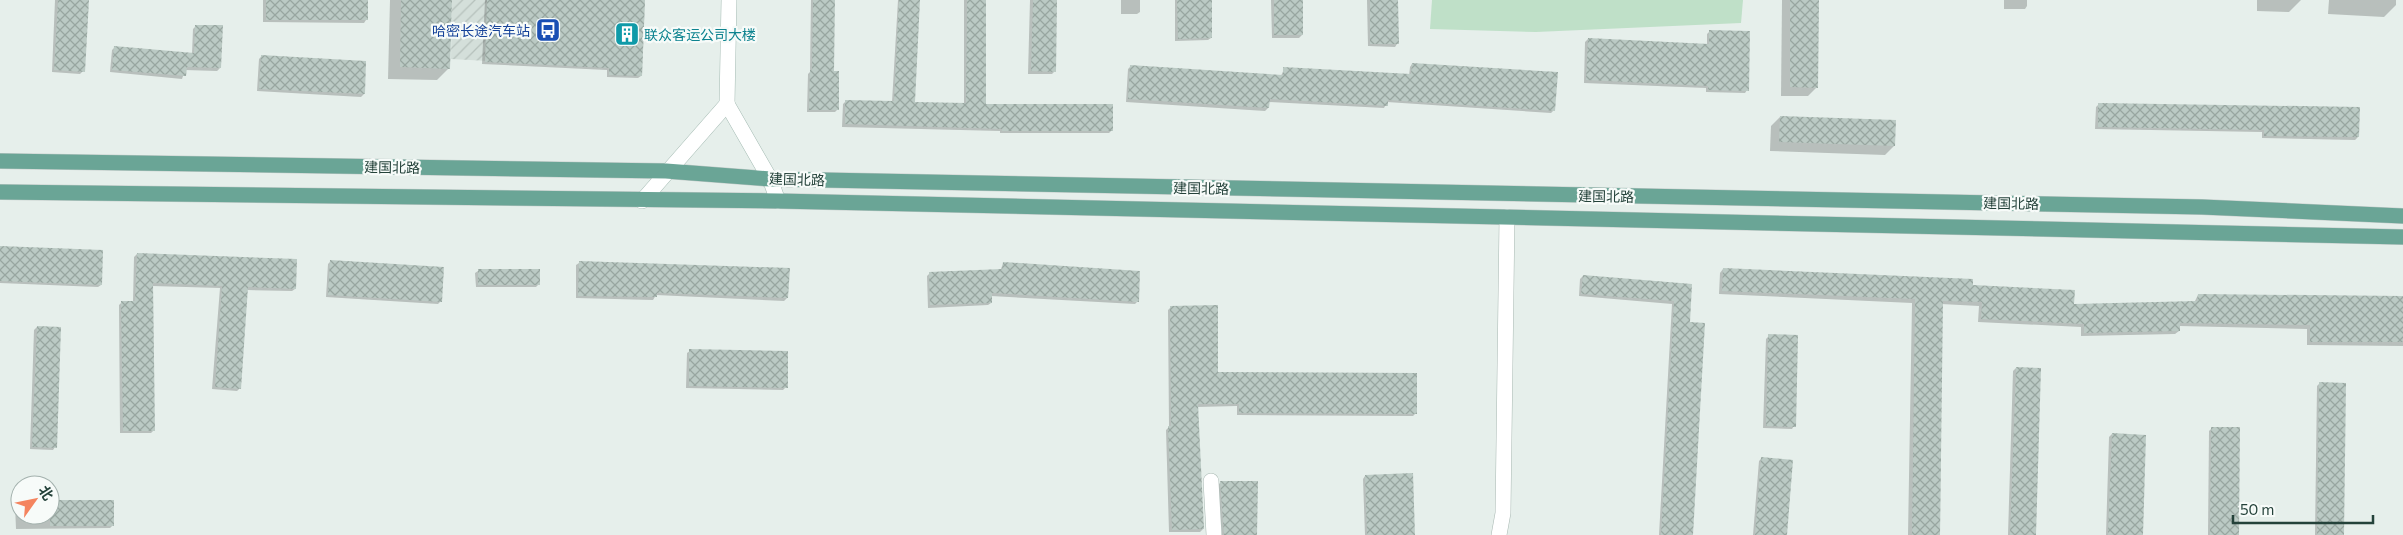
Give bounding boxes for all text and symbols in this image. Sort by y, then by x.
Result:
bus stop icon: 哈密长途汽车站 [535,17,561,43]
building icon: 联众客运公司大楼 [614,21,640,47]
place label: 哈密长途汽车站 [432,22,530,39]
place label: 联众客运公司大楼 [644,26,756,43]
street label: 建国北路 [364,158,420,176]
street label: 建国北路 [769,170,825,188]
street label: 建国北路 [1173,179,1229,197]
street label: 建国北路 [1578,187,1634,205]
street label: 建国北路 [1983,194,2039,212]
north arrow [10,475,60,525]
text: 北 [35,482,57,503]
scale bar [2233,492,2373,524]
text: 50 m [2240,500,2274,518]

